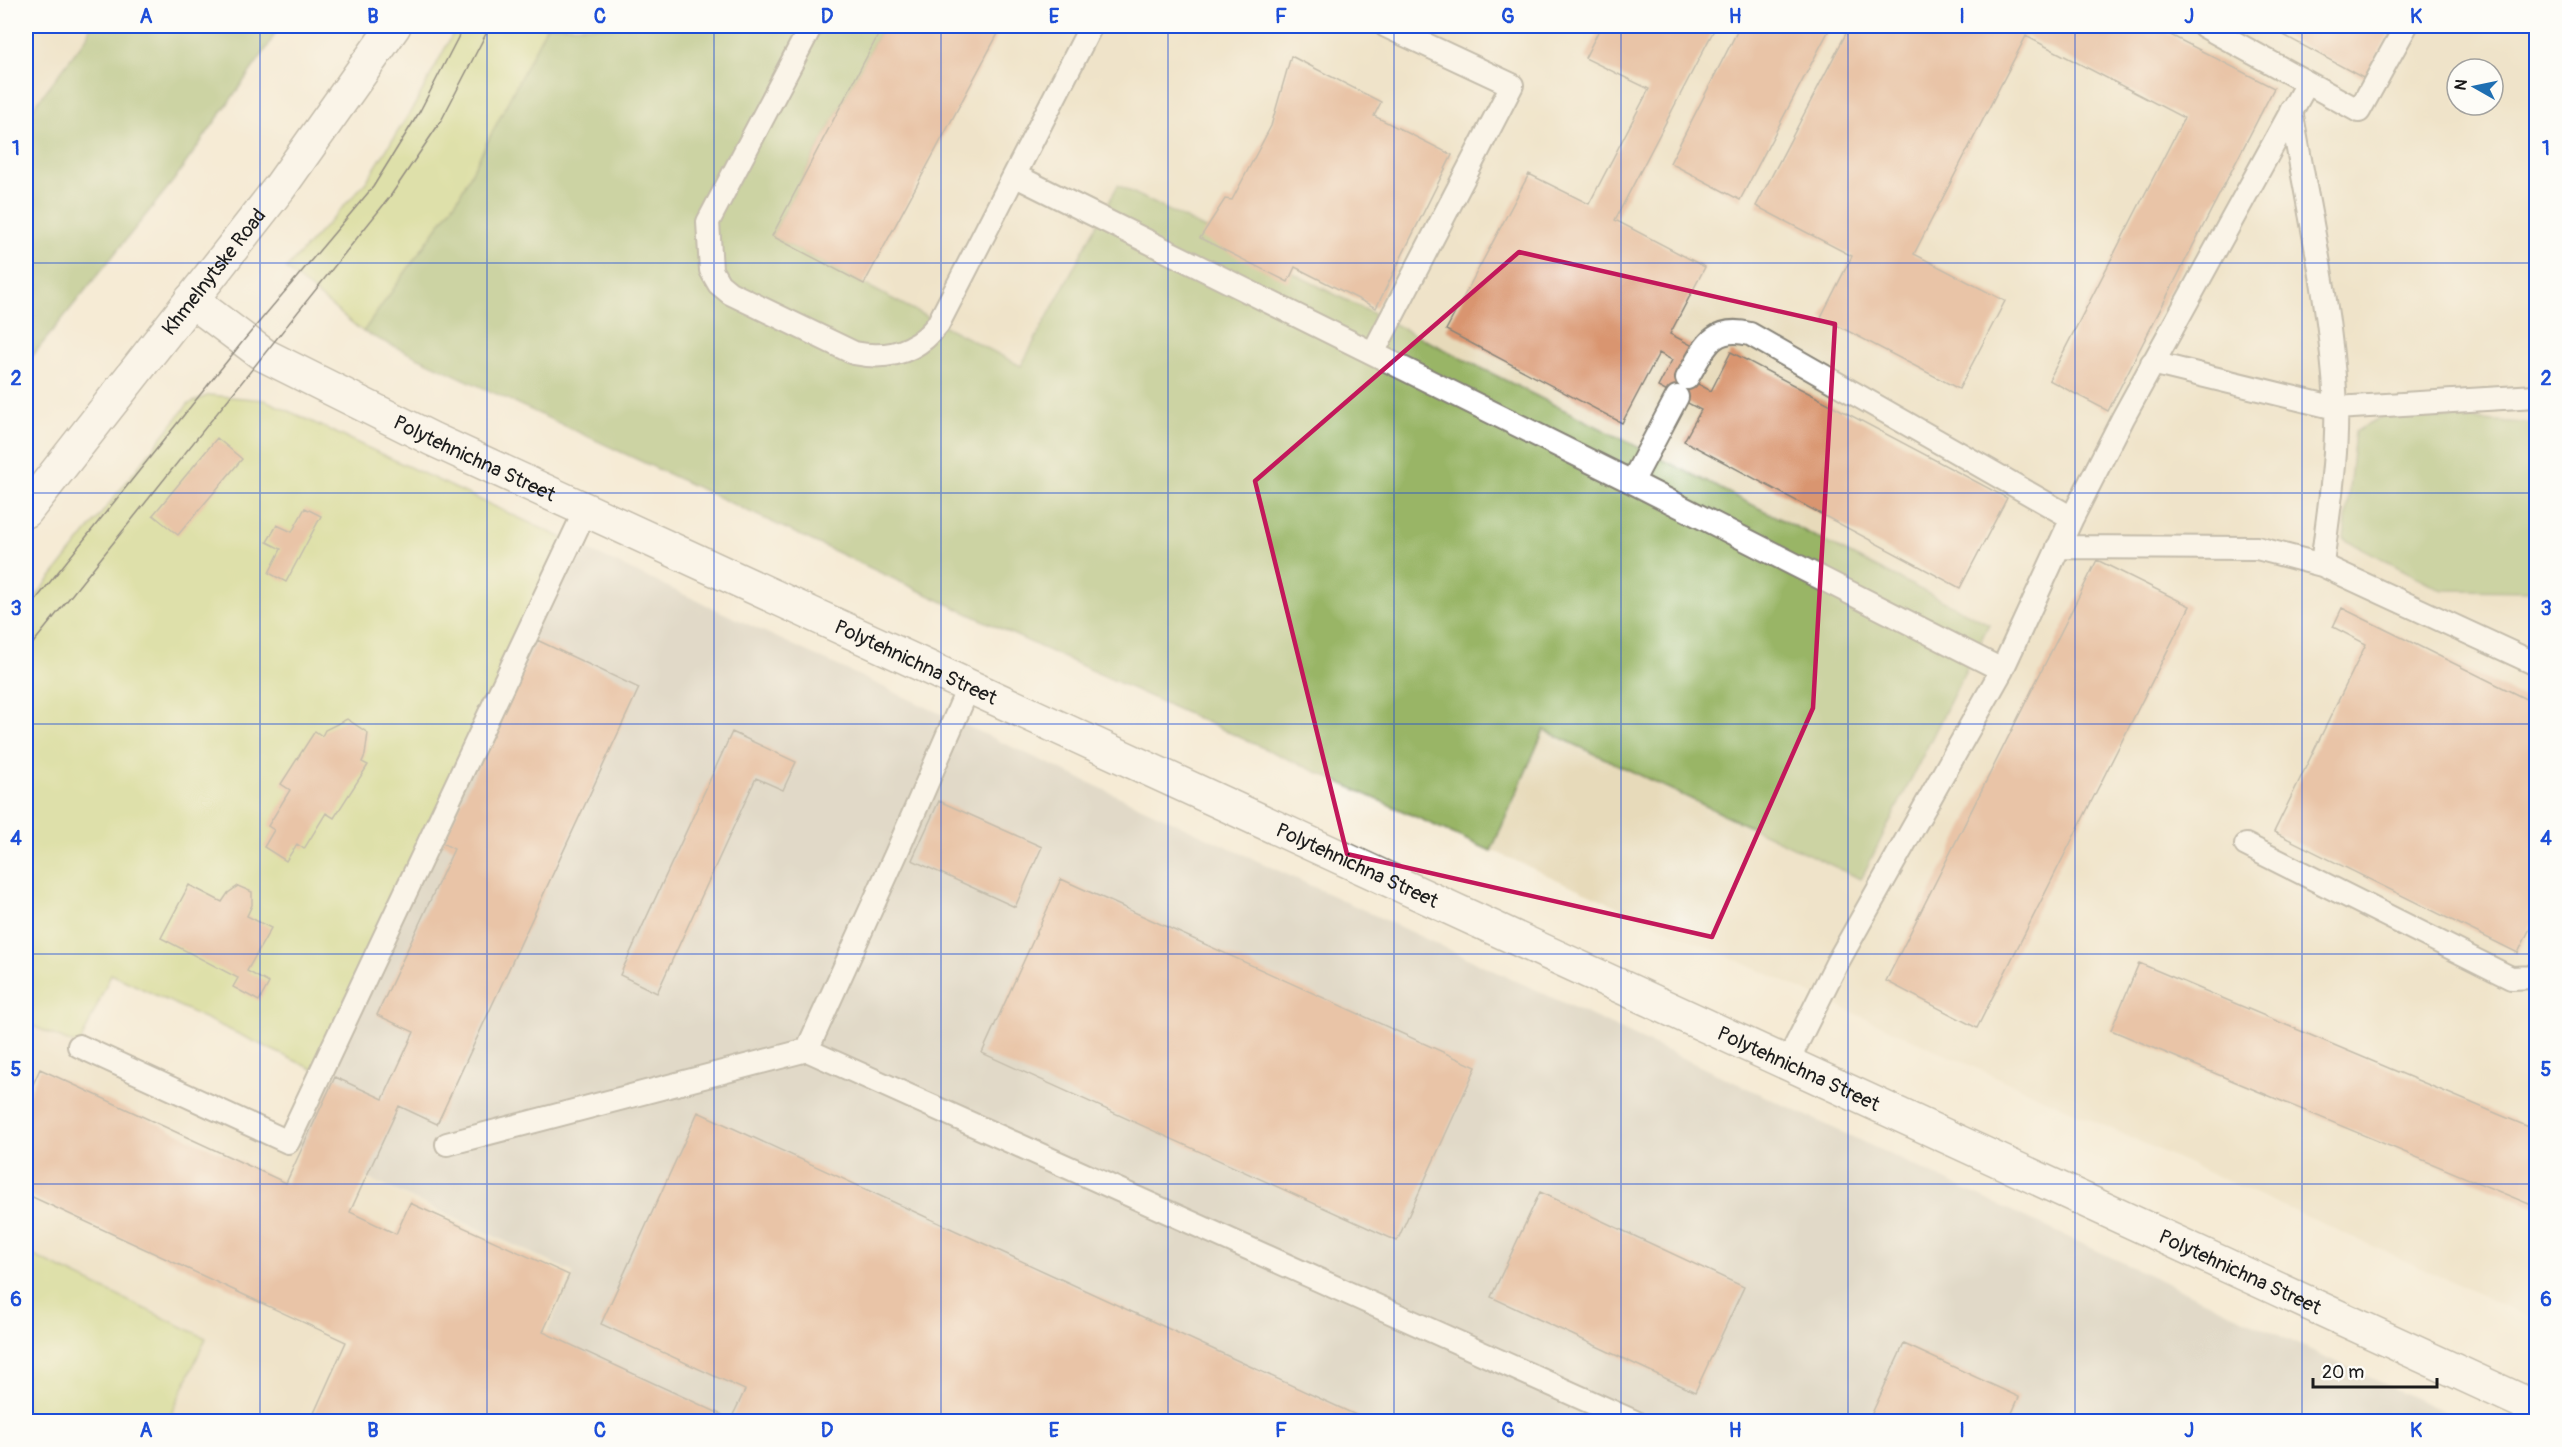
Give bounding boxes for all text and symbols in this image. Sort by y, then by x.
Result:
text: A [140,4,153,29]
text: B [367,4,379,29]
text: C [594,4,606,29]
text: D [821,4,834,29]
text: E [1049,4,1060,29]
text: F [1275,4,1287,29]
text: G [1501,4,1515,29]
text: H [1729,4,1742,29]
text: I [1959,4,1965,29]
text: J [2184,4,2194,29]
text: K [2410,4,2422,29]
north arrow [2445,57,2505,117]
text: N [2450,78,2472,92]
text: 1 [12,136,20,161]
text: 1 [2542,136,2550,161]
street label: Khmelnytske Road [156,204,271,341]
text: 2 [10,366,22,391]
text: 2 [2540,366,2552,391]
street label: Polytehnichna Street [389,410,560,508]
text: 3 [10,596,22,621]
text: 3 [2540,596,2552,621]
street label: Polytehnichna Street [830,614,1002,711]
street label: Polytehnichna Street [1272,817,1443,914]
text: 4 [10,826,22,851]
text: 4 [2540,826,2552,851]
street label: Polytehnichna Street [1713,1021,1885,1118]
text: 5 [11,1057,22,1082]
text: 5 [2541,1057,2552,1082]
street label: Polytehnichna Street [2155,1224,2326,1321]
text: 6 [10,1287,22,1312]
text: 6 [2540,1287,2552,1312]
scale bar [2313,1351,2438,1389]
text: 20 m [2322,1361,2364,1384]
text: A [140,1418,153,1443]
text: B [367,1418,379,1443]
text: C [594,1418,606,1443]
text: D [821,1418,834,1443]
text: E [1049,1418,1060,1443]
text: F [1275,1418,1287,1443]
text: G [1501,1418,1515,1443]
text: H [1729,1418,1742,1443]
text: I [1959,1418,1965,1443]
text: J [2184,1418,2194,1443]
text: K [2410,1418,2422,1443]

